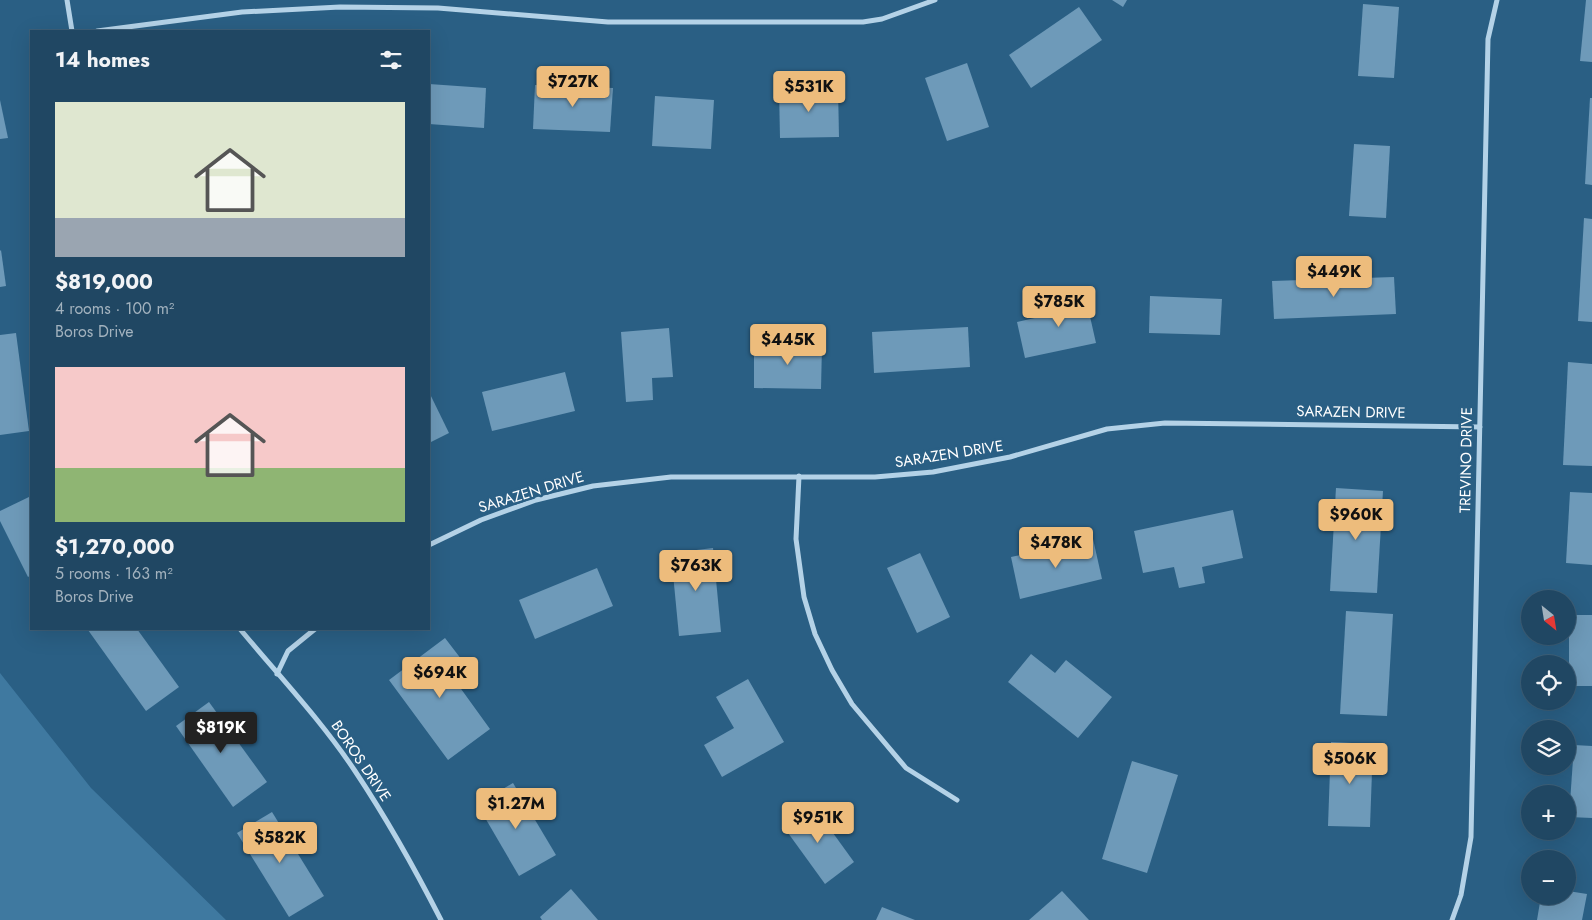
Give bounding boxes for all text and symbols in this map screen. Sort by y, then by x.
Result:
text: 14 homes [55,45,150,75]
icon: filters [377,46,405,74]
pin: $727K [538,66,608,108]
text: $727K [548,70,598,93]
pin: $531K [774,70,844,113]
text: $531K [784,75,834,98]
icon: home [185,135,275,225]
pin: $449K [1299,256,1369,298]
text: $449K [1307,260,1361,283]
text: $819,000 [55,267,153,297]
pin: $785K [1024,286,1094,328]
text: $785K [1033,290,1085,313]
text: 4 rooms · 100 m² [55,297,174,320]
text: Boros Drive [55,320,133,343]
pin: $445K [753,324,823,366]
text: $445K [761,328,815,351]
icon: home [185,400,275,490]
street label: SARAZEN DRIVE [1296,400,1406,424]
street label: TREVINO DRIVE [1454,407,1478,513]
street label: SARAZEN DRIVE [893,435,1005,473]
street label: SARAZEN DRIVE [475,465,587,519]
pin: $960K [1321,498,1391,541]
text: $960K [1329,503,1383,526]
pin: $478K [1021,526,1091,569]
text: $478K [1030,531,1082,554]
text: $1,270,000 [55,532,174,562]
pin: $763K [661,550,731,592]
text: $763K [670,554,722,577]
text: 5 rooms · 163 m² [55,562,173,585]
text: Boros Drive [55,585,133,608]
north arrow [1521,590,1576,645]
map controls [1521,590,1576,905]
button: locate [1521,655,1576,710]
pin: $694K [405,656,475,699]
text: $694K [413,661,467,684]
pin: $819K [186,712,256,754]
text: $819K [196,716,246,739]
street label: BOROS DRIVE [326,716,396,806]
button: layers [1521,720,1576,775]
pin: $506K [1315,742,1385,785]
text: $506K [1324,747,1376,770]
button: + [1521,785,1576,840]
pin: $1.27M [475,788,557,830]
text: $1.27M [487,792,545,815]
pin: $951K [783,802,853,844]
text: $951K [793,806,843,829]
pin: $582K [245,822,315,864]
text: $582K [254,826,306,849]
button: − [1521,850,1576,905]

